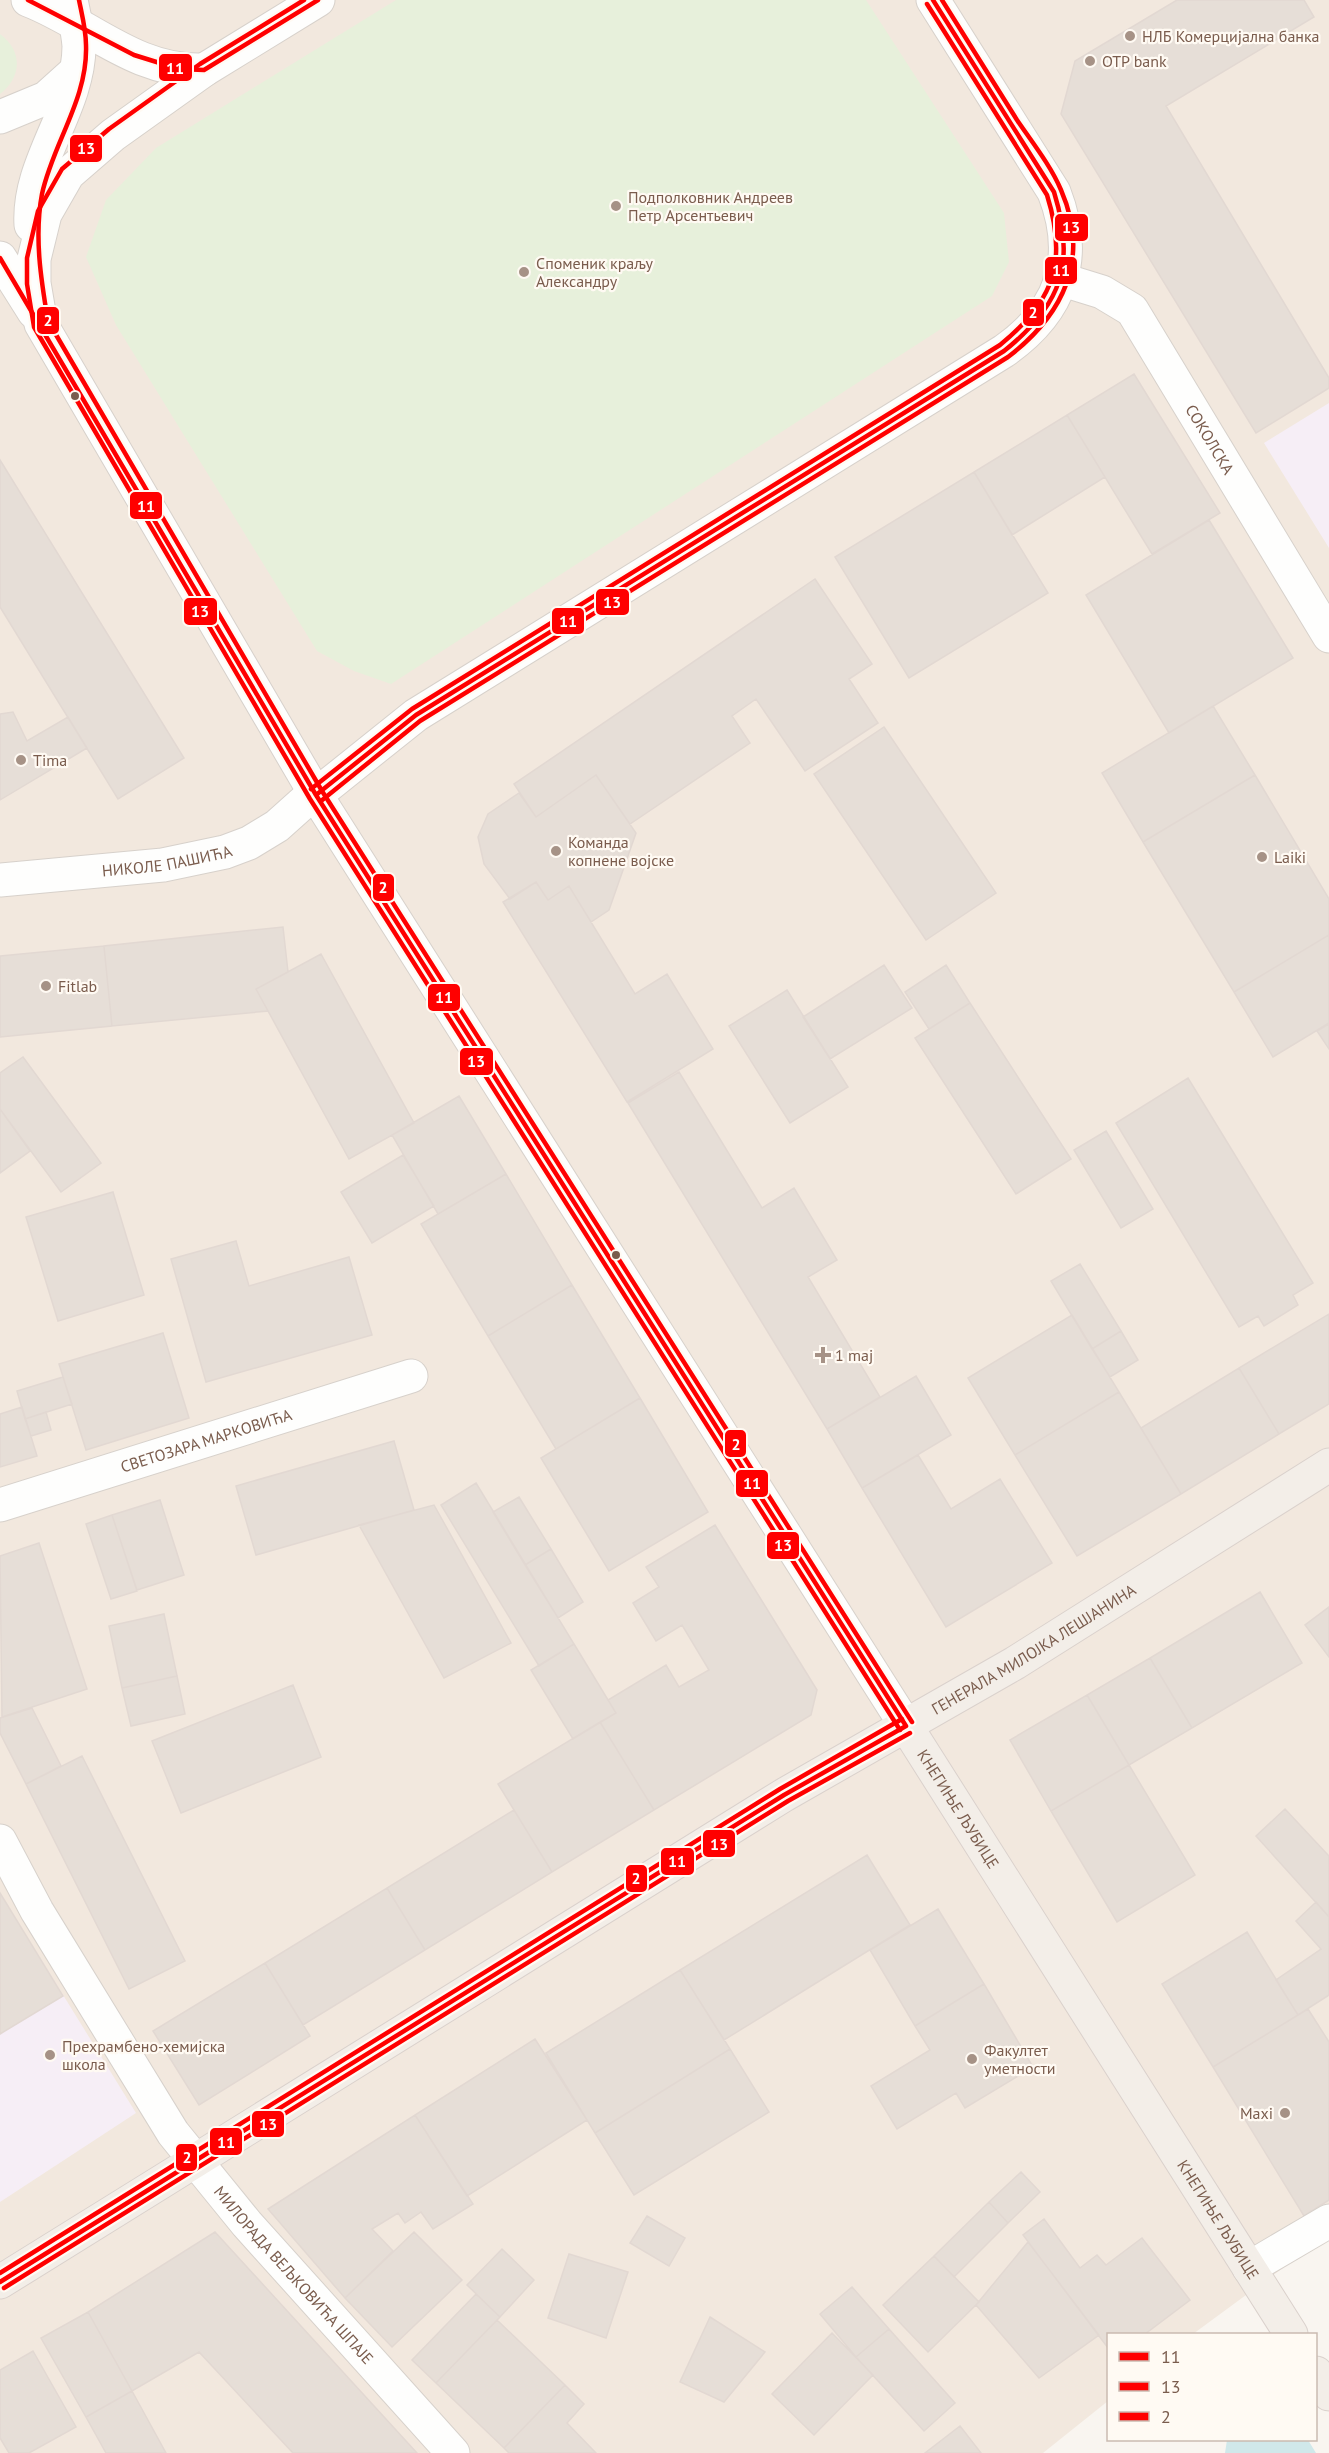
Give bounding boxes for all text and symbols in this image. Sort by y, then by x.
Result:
place label: НЛБ Комерцијална банка [1142,26,1320,46]
marker: НЛБ Комерцијална банка [1123,29,1137,43]
place label: OTP bank [1102,51,1167,71]
line badge: 11 [158,53,193,82]
marker: OTP bank [1083,54,1097,68]
text: 11 [166,58,184,78]
line badge: 13 [69,134,103,163]
text: 13 [77,138,95,158]
place label: Подполковник Андреев Петр Арсентьевич [628,187,793,225]
marker: Подполковник Андреев Петр Арсентьевич [609,199,623,213]
line badge: 13 [1054,213,1089,242]
text: 13 [1062,217,1080,237]
place label: Споменик краљу Александру [536,253,653,291]
line badge: 11 [1044,256,1078,285]
text: 11 [1052,260,1070,280]
marker: Споменик краљу Александру [517,265,531,279]
line badge: 2 [1022,298,1045,327]
text: 2 [1028,302,1038,322]
line badge: 2 [36,306,60,335]
text: 2 [43,310,53,330]
unlabelled marker [69,390,81,402]
street label: СОКОЛСКА [1181,401,1239,478]
line badge: 11 [129,491,163,520]
text: 11 [137,496,155,516]
line badge: 13 [595,588,630,616]
text: 13 [603,592,621,612]
line badge: 13 [183,597,218,626]
text: 13 [191,601,209,621]
line badge: 11 [551,607,585,635]
text: 11 [559,611,577,631]
place label: Tima [33,750,67,770]
marker: Tima [14,753,28,767]
place label: Команда копнене војске [568,832,674,870]
street label: НИКОЛЕ ПАШИЋА [101,840,235,881]
marker: Команда копнене војске [549,844,563,858]
place label: Laiki [1274,847,1306,867]
marker: Laiki [1255,850,1269,864]
line badge: 2 [372,873,395,902]
text: 2 [378,877,388,897]
place label: Fitlab [58,976,97,996]
marker: Fitlab [39,979,53,993]
line badge: 11 [427,983,461,1012]
text: 11 [435,987,453,1007]
line badge: 13 [459,1047,494,1076]
text: 13 [467,1051,485,1071]
unlabelled marker [610,1249,622,1261]
place label: 1 maj [835,1345,873,1365]
marker: 1 maj [816,1348,830,1362]
street label: СВЕТОЗАРА МАРКОВИЋА [118,1404,295,1477]
line badge: 2 [724,1429,747,1458]
text: 2 [731,1434,741,1454]
line badge: 11 [735,1469,769,1498]
text: 11 [743,1473,761,1493]
line badge: 13 [766,1531,800,1560]
text: 13 [774,1535,792,1555]
street label: ГЕНЕРАЛА МИЛОЈКА ЛЕШЈАНИНА [928,1579,1140,1719]
street label: КНЕГИЊЕ ЉУБИЦЕ [913,1745,1004,1872]
line badge: 13 [702,1829,736,1858]
text: 13 [710,1834,728,1854]
line badge: 11 [660,1847,695,1876]
text: 11 [668,1851,686,1871]
line badge: 2 [625,1864,648,1893]
text: 2 [631,1868,641,1888]
place label: Прехрамбено-хемијска школа [62,2036,225,2074]
place label: Факултет уметности [984,2040,1056,2078]
marker: Прехрамбено-хемијска школа [43,2048,57,2062]
marker: Факултет уметности [965,2052,979,2066]
place label: Maxi [1240,2103,1273,2123]
marker: Maxi [1278,2106,1292,2120]
line badge: 13 [251,2110,285,2138]
text: 13 [259,2114,277,2134]
line badge: 11 [209,2127,243,2156]
text: 11 [217,2132,235,2152]
line badge: 2 [175,2143,198,2172]
text: 2 [182,2147,192,2167]
street label: КНЕГИЊЕ ЉУБИЦЕ [1173,2156,1264,2283]
street label: МИЛОРАДА ВЕЉКОВИЋА ШПАЈЕ [210,2182,378,2368]
legend [1107,2333,1317,2441]
text: 11 [1161,2345,1181,2368]
text: 13 [1161,2375,1181,2398]
text: 2 [1161,2405,1171,2428]

